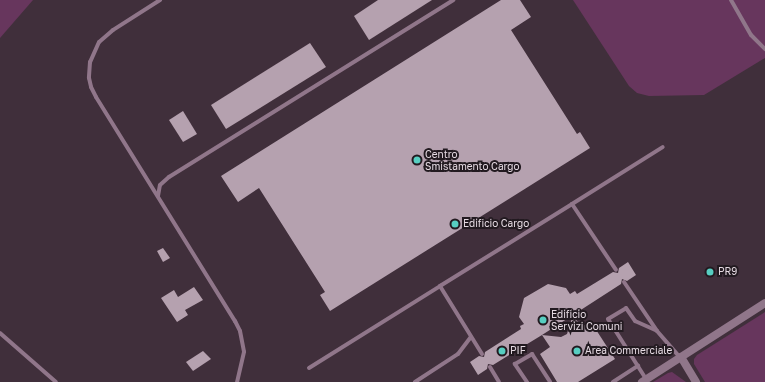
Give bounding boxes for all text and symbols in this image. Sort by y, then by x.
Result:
place label: Centro Smistamento Cargo [425,148,519,172]
marker: Centro Smistamento Cargo [412,155,422,165]
place label: Edificio Cargo [463,218,529,230]
marker: Edificio Cargo [450,219,460,229]
place label: PR9 [718,266,737,278]
marker: PR9 [705,267,715,277]
place label: Edificio Servizi Comuni [551,308,622,332]
marker: Edificio Servizi Comuni [538,315,548,325]
place label: PIF [510,345,526,357]
place label: Area Commerciale [585,345,672,357]
marker: PIF [497,346,507,356]
marker: Area Commerciale [572,346,582,356]

